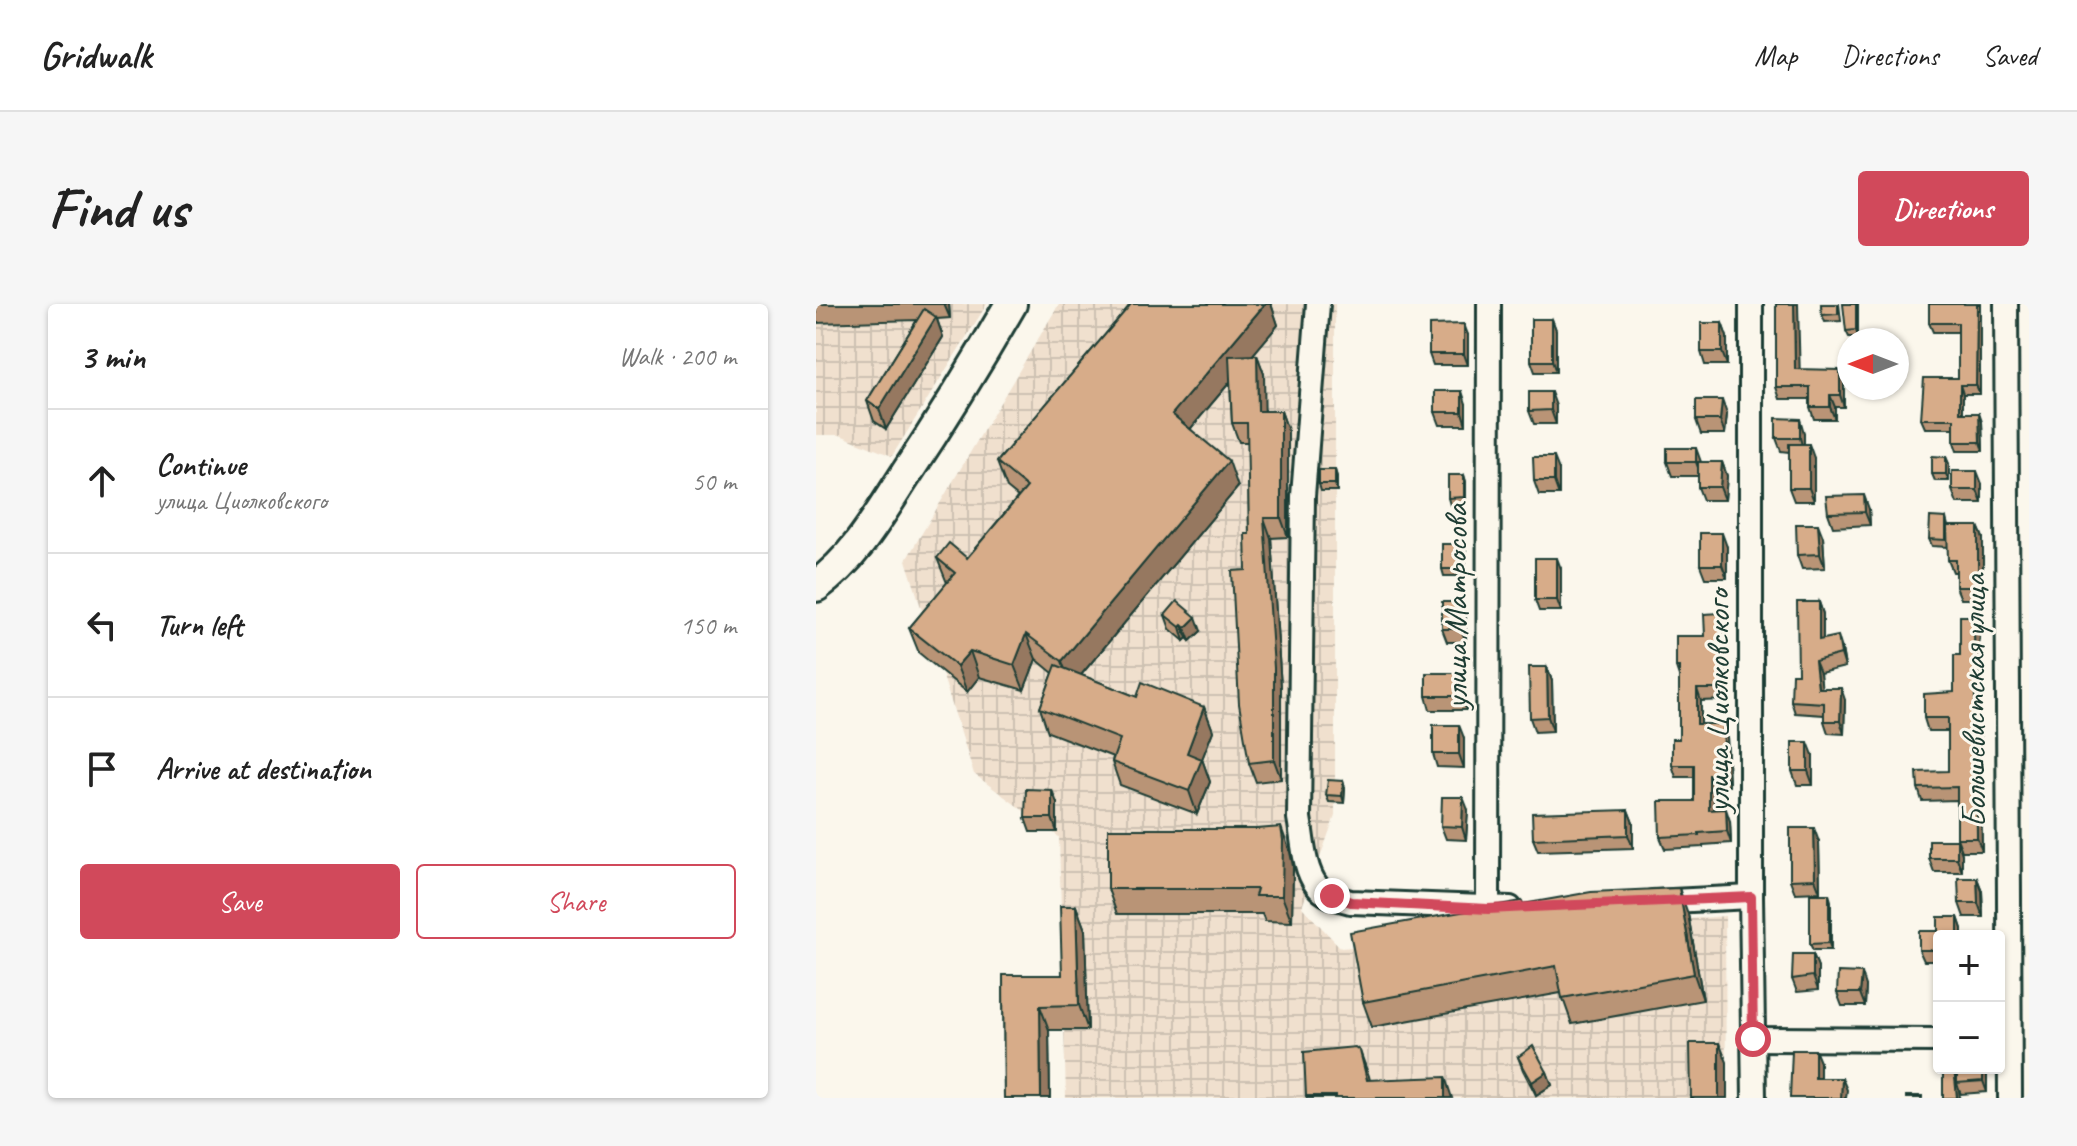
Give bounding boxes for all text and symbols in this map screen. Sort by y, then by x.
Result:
text: Gridwalk [40,32,152,79]
text: Map [1754,38,1797,73]
text: Directions [1841,38,1939,73]
text: Saved [1983,38,2037,73]
button: Directions [1858,171,2029,246]
text: Find us [48,173,188,244]
north arrow [1837,328,1909,400]
text: 3 min [80,335,145,378]
text: Walk · 200 m [619,340,736,373]
text: Continue [156,446,246,484]
icon: ahead [80,459,124,503]
text: 50 m [692,465,736,498]
text: улица Циолковского [156,484,327,517]
street label: улица Матросова [1434,501,1477,711]
street label: Большевистская улица [1952,572,1995,828]
street label: улица Циолковского [1696,585,1739,815]
icon: left [80,603,124,647]
text: Turn left [156,606,243,644]
text: 150 m [680,609,736,642]
icon: arrive [80,747,124,791]
text: Arrive at destination [156,750,371,788]
button: Save [80,864,400,939]
button: Share [416,864,736,939]
route end [1314,878,1350,914]
map controls [1933,930,2005,1074]
button: + [1933,930,2005,1002]
button: − [1933,1002,2005,1074]
route start [1735,1021,1771,1057]

